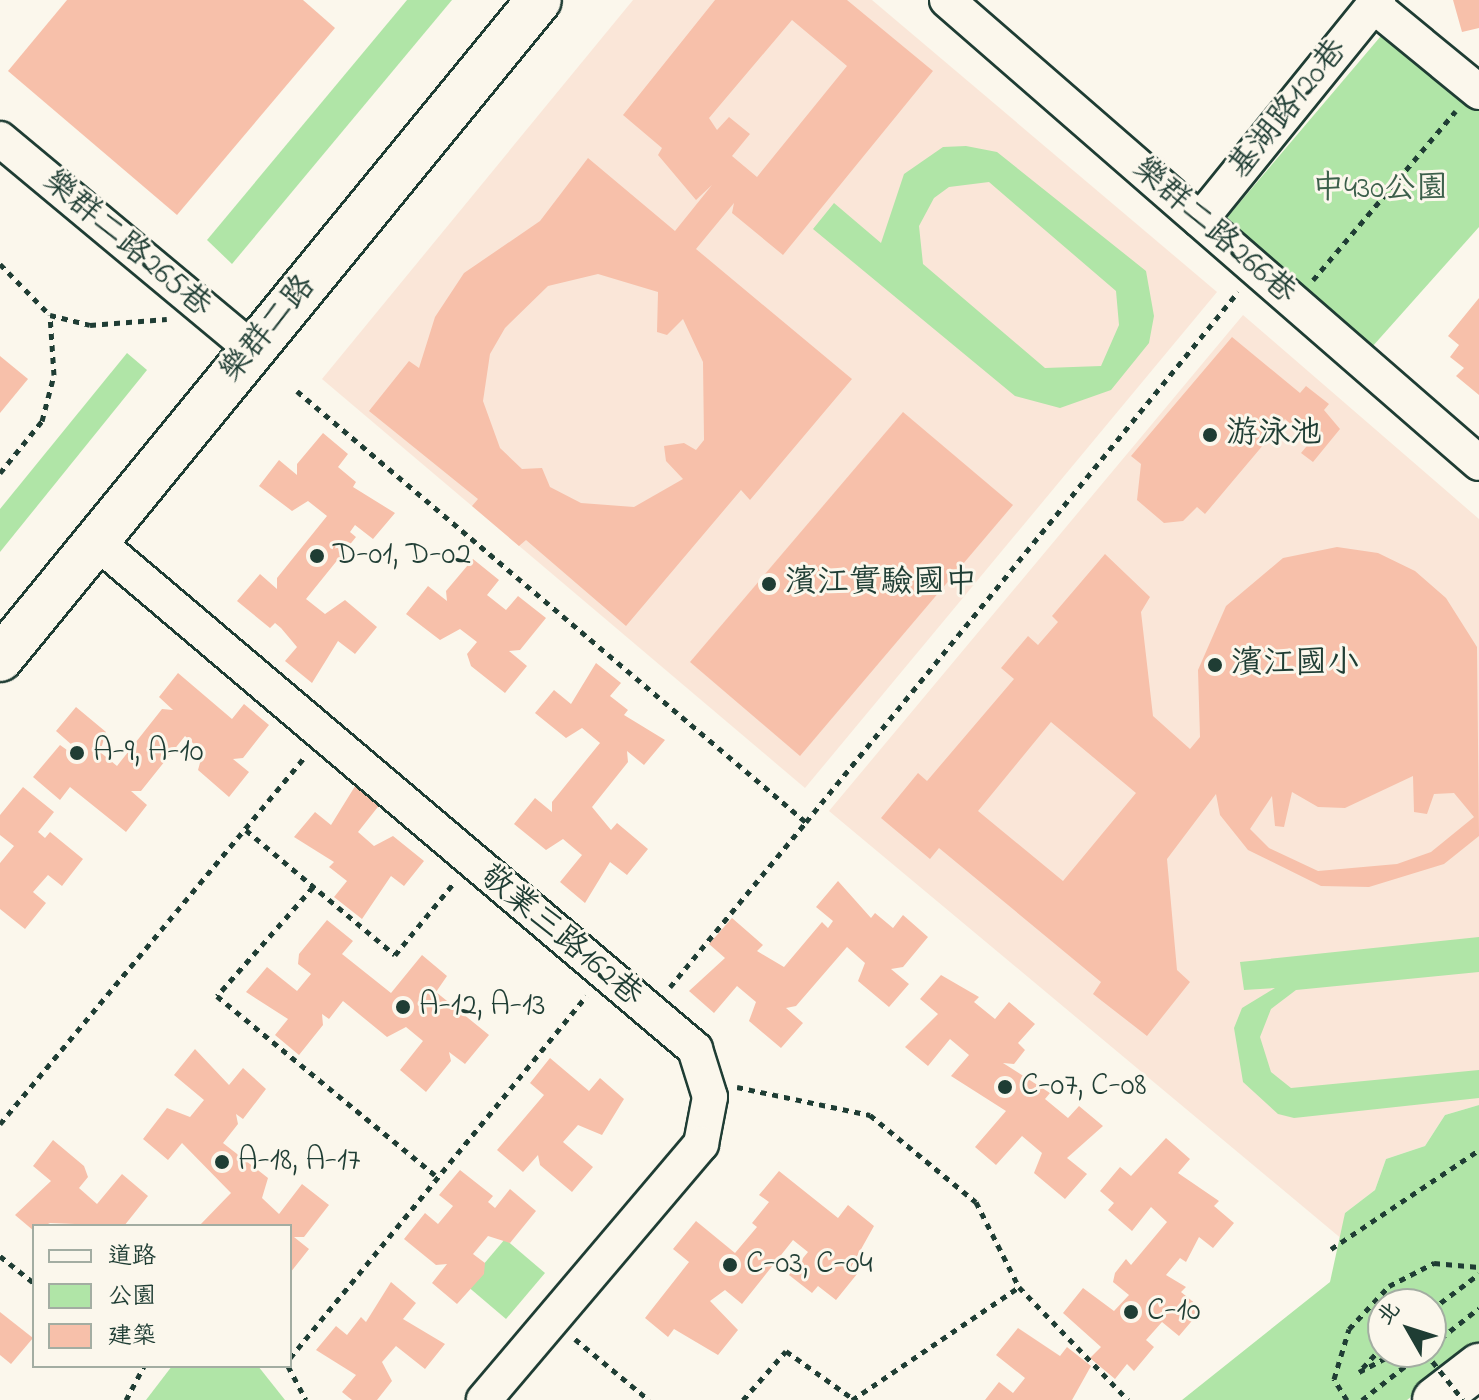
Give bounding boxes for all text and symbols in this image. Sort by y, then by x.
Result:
street label: 基湖路120巷 [1221,33,1357,187]
street label: 樂群二路266巷 [1123,151,1303,313]
street label: 樂群二路265巷 [34,163,218,327]
park label: 中430公園 [1312,171,1448,209]
street label: 樂群二路 [213,269,325,391]
place label: 游泳池 [1226,416,1322,454]
marker: 游泳池 [1201,426,1219,444]
place label: D-01, D-02 [333,537,471,575]
marker: D-01, D-02 [308,547,326,565]
place label: 濱江實驗國中 [785,565,977,603]
marker: 濱江實驗國中 [760,575,778,593]
place label: 濱江國小 [1231,646,1359,684]
marker: 濱江國小 [1206,656,1224,674]
place label: A-9, A-10 [93,734,204,772]
marker: A-9, A-10 [68,744,86,762]
street label: 敬業三路162巷 [471,858,649,1016]
place label: A-12, A-13 [419,988,545,1026]
marker: A-12, A-13 [394,998,412,1016]
place label: C-07, C-08 [1021,1068,1146,1106]
marker: C-07, C-08 [996,1078,1014,1096]
place label: A-18, A-17 [238,1143,360,1181]
marker: A-18, A-17 [213,1153,231,1171]
legend [32,1224,292,1368]
text: 道路 [108,1240,156,1275]
place label: C-03, C-04 [746,1246,873,1284]
marker: C-03, C-04 [721,1256,739,1274]
text: 公園 [108,1280,156,1315]
north arrow [1367,1288,1447,1368]
place label: C-10 [1147,1293,1201,1331]
text: 北 [1371,1296,1409,1333]
marker: C-10 [1122,1303,1140,1321]
text: 建築 [108,1320,156,1355]

